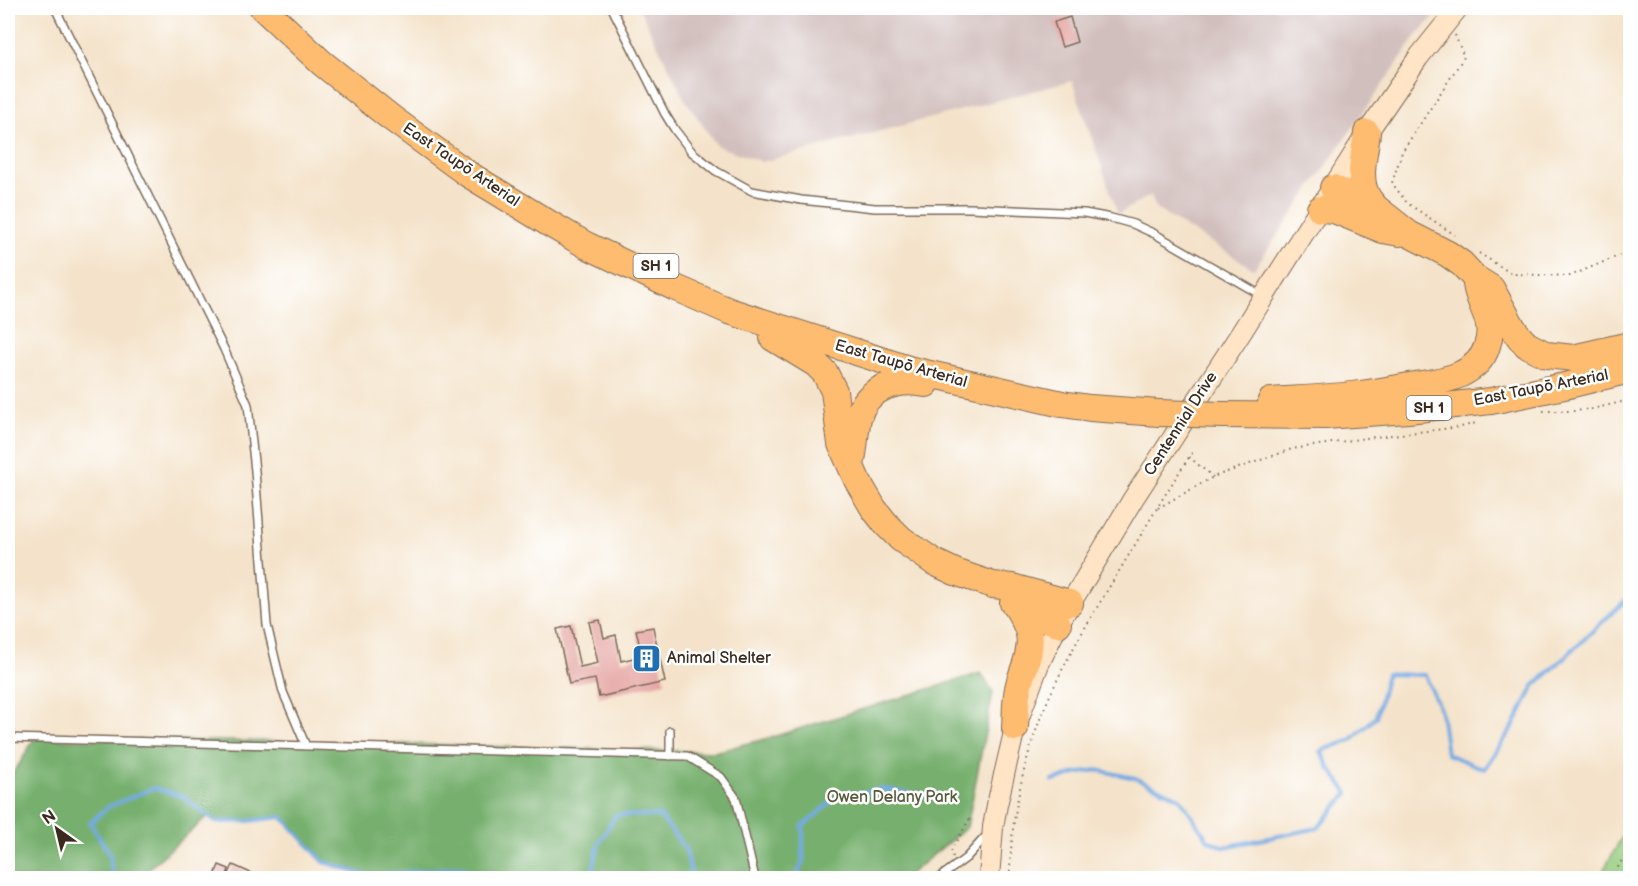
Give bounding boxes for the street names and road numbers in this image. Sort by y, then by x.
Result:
street label: East Taupō Arterial [399,119,523,211]
road number: SH 1 [634,254,678,278]
street label: East Taupō Arterial [833,336,969,392]
street label: East Taupō Arterial [1472,366,1610,410]
street label: Centennial Drive [1140,368,1222,480]
road number: SH 1 [1406,396,1452,420]

